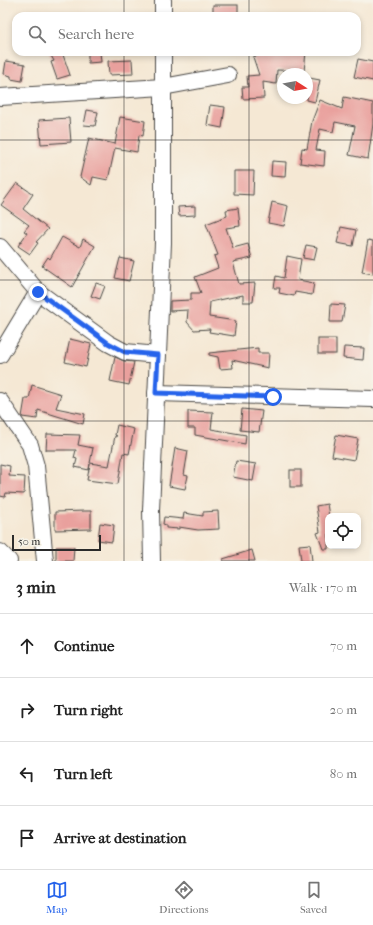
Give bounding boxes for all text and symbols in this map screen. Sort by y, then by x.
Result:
search box [12,12,361,56]
icon: search [26,23,48,45]
text: Search here [58,25,134,43]
north arrow [277,68,313,104]
route end [29,283,47,301]
route start [264,388,282,406]
map controls [325,513,361,549]
button: locate [325,513,361,549]
scale bar [12,533,101,552]
text: 50 m [18,535,40,548]
text: 3 min [16,577,56,597]
text: Walk · 170 m [289,580,357,595]
icon: ahead [16,635,38,657]
text: Continue [54,637,114,655]
text: 70 m [330,638,357,653]
icon: right [16,699,38,721]
text: Turn right [54,701,123,719]
text: 20 m [330,702,357,717]
icon: left [16,763,38,785]
text: Turn left [54,765,112,783]
text: 80 m [330,766,357,781]
icon: arrive [16,827,38,849]
text: Arrive at destination [54,829,186,847]
tab: Map [46,879,68,916]
tab: Directions [159,879,209,916]
tab: Saved [300,879,327,916]

